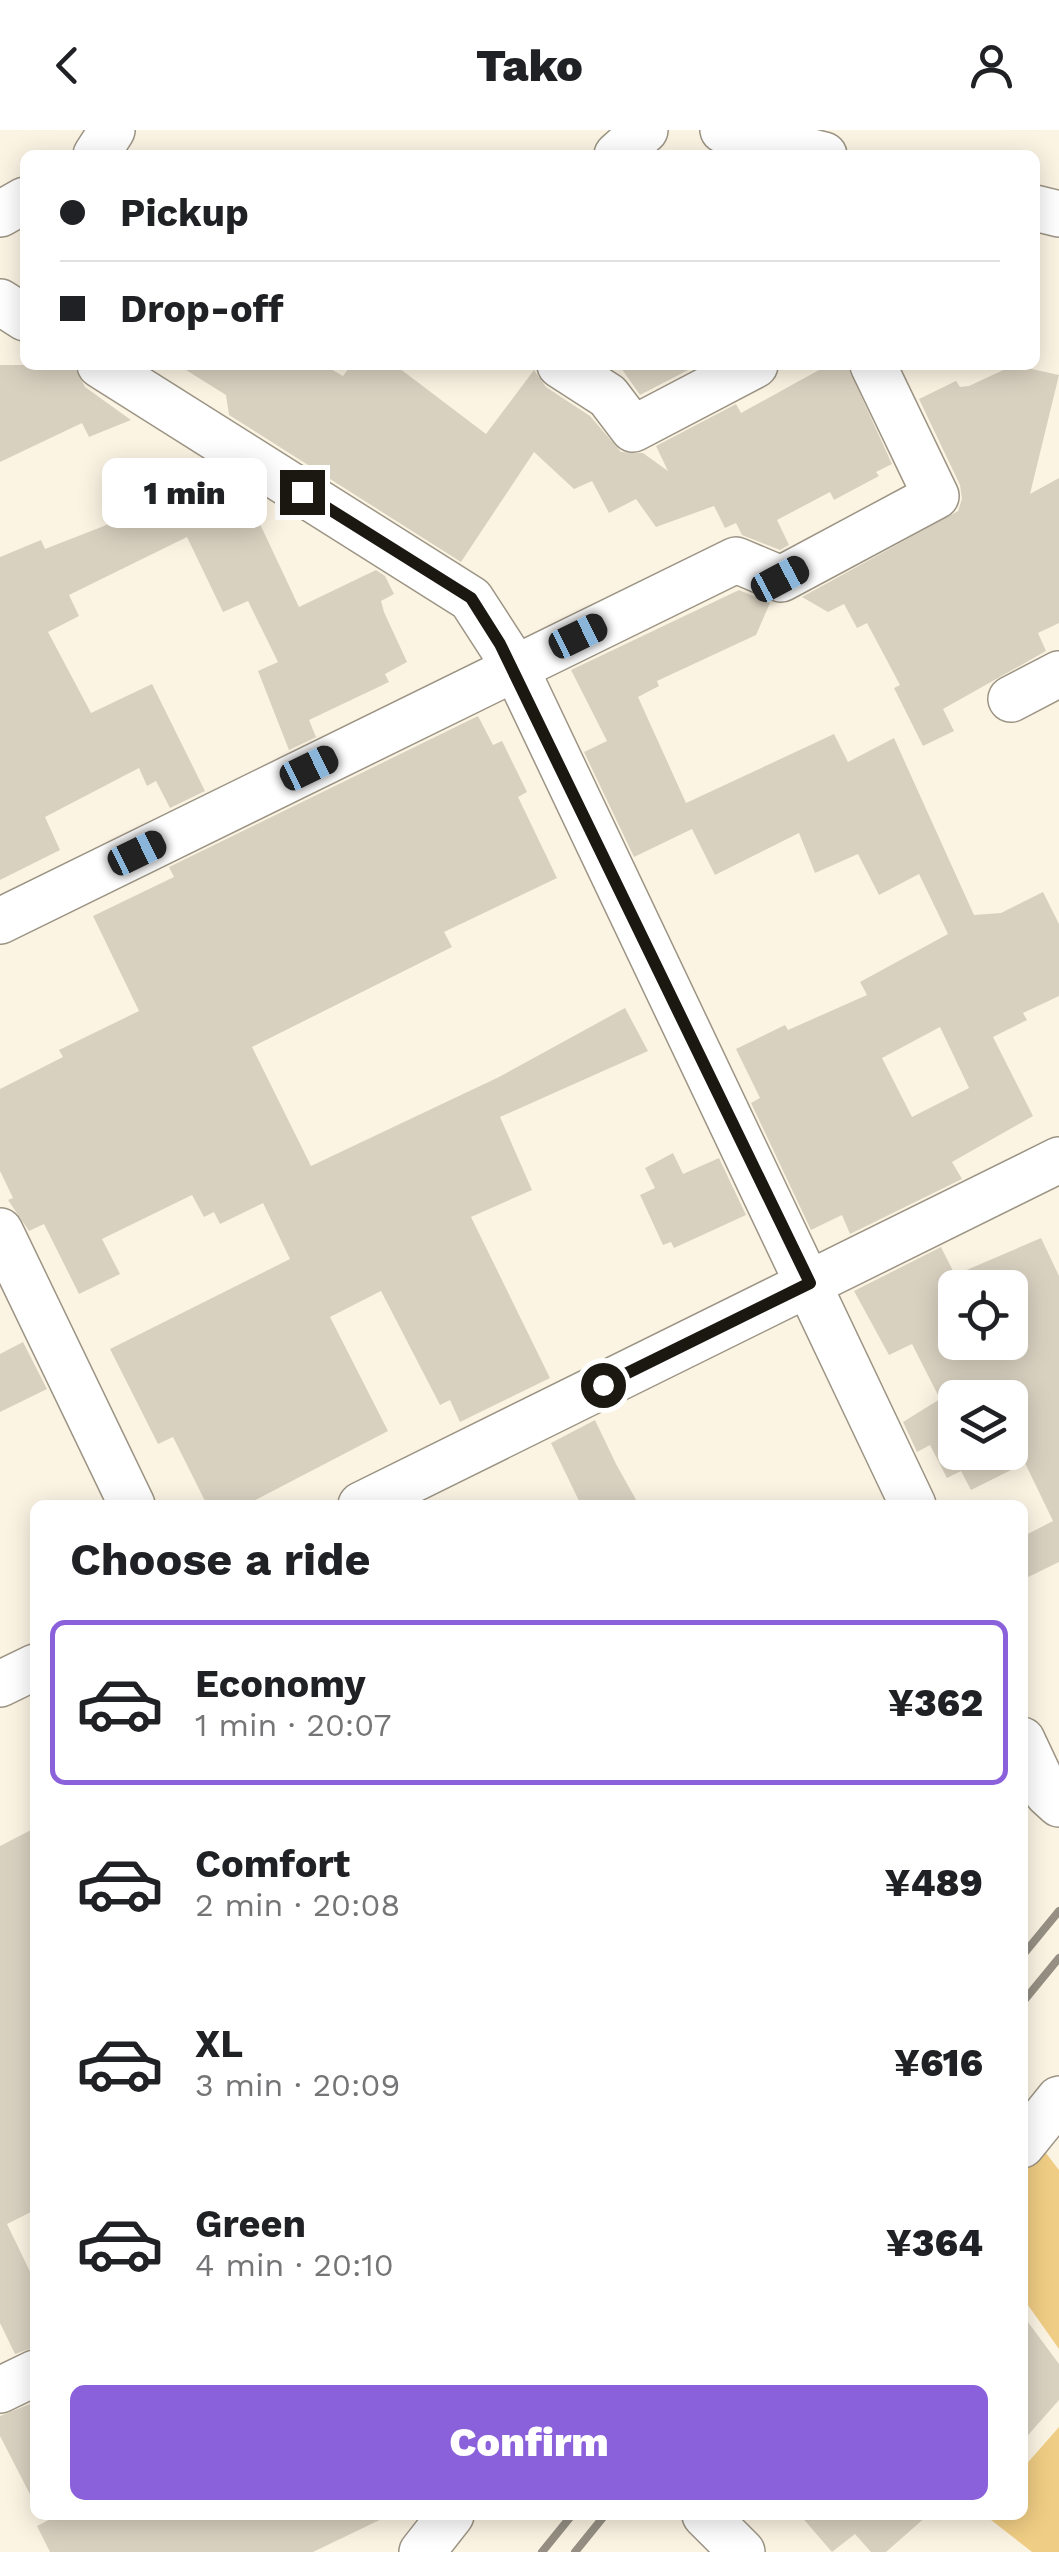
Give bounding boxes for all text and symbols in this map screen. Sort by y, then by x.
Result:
icon: back [40,38,95,93]
icon: person [964,38,1019,93]
text: Tako [476,39,583,92]
text: Pickup [120,191,249,235]
text: Drop-off [120,287,284,331]
callout: 1 min [102,457,267,527]
route end [280,470,325,515]
text: 1 min [143,474,226,512]
car [746,552,814,606]
car [544,609,612,663]
car [275,741,343,795]
car [103,826,171,880]
map controls [938,1270,1028,1470]
button: locate [938,1270,1028,1360]
route start [581,1363,626,1408]
button: layers [938,1380,1028,1470]
text: Choose a ride [70,1533,370,1586]
icon: car [75,1658,165,1748]
text: Economy [195,1662,366,1706]
text: ¥362 [888,1681,983,1725]
text: 1 min · 20:07 [195,1706,392,1744]
icon: car [75,1838,165,1928]
text: Comfort [195,1842,350,1886]
text: ¥489 [885,1861,983,1905]
text: 2 min · 20:08 [195,1886,400,1924]
icon: car [75,2018,165,2108]
text: XL [195,2022,243,2066]
text: ¥616 [894,2041,983,2085]
text: 3 min · 20:09 [195,2066,400,2104]
icon: car [75,2198,165,2288]
text: Green [195,2202,306,2246]
text: ¥364 [886,2221,983,2265]
text: 4 min · 20:10 [195,2246,394,2284]
button: Confirm [70,2385,988,2500]

